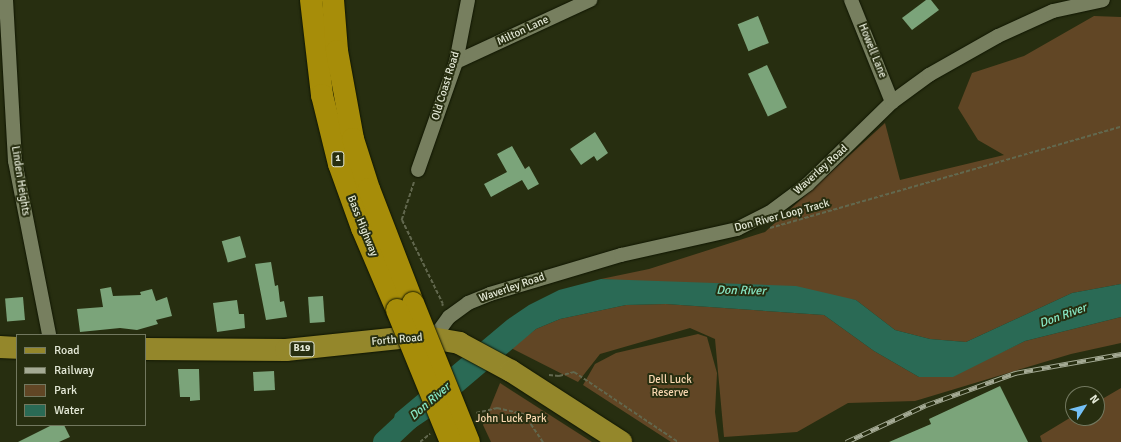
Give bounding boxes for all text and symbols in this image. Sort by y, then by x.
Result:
street label: Milton Lane [495,13,551,49]
street label: Howell Lane [855,22,889,80]
street label: Old Coast Road [429,50,463,122]
street label: Waverley Road [791,142,851,198]
street label: Linden Heights [8,145,32,217]
road number: 1 [331,151,345,167]
street label: Bass Highway [344,194,380,258]
street label: Don River Loop Track [733,197,831,235]
street label: Waverley Road [478,271,546,305]
water label: Don River [716,283,766,299]
water label: Don River [1037,301,1089,331]
street label: Forth Road [371,331,423,349]
legend [16,334,146,426]
road number: B19 [289,341,315,357]
text: Road [54,343,80,358]
text: Railway [54,363,94,378]
park label: Dell Luck Reserve [648,374,692,400]
water label: Don River [407,380,453,424]
text: Park [54,383,77,398]
north arrow [1065,386,1105,426]
text: N [1087,392,1102,406]
text: Water [54,403,84,418]
park label: John Luck Park [476,412,546,426]

